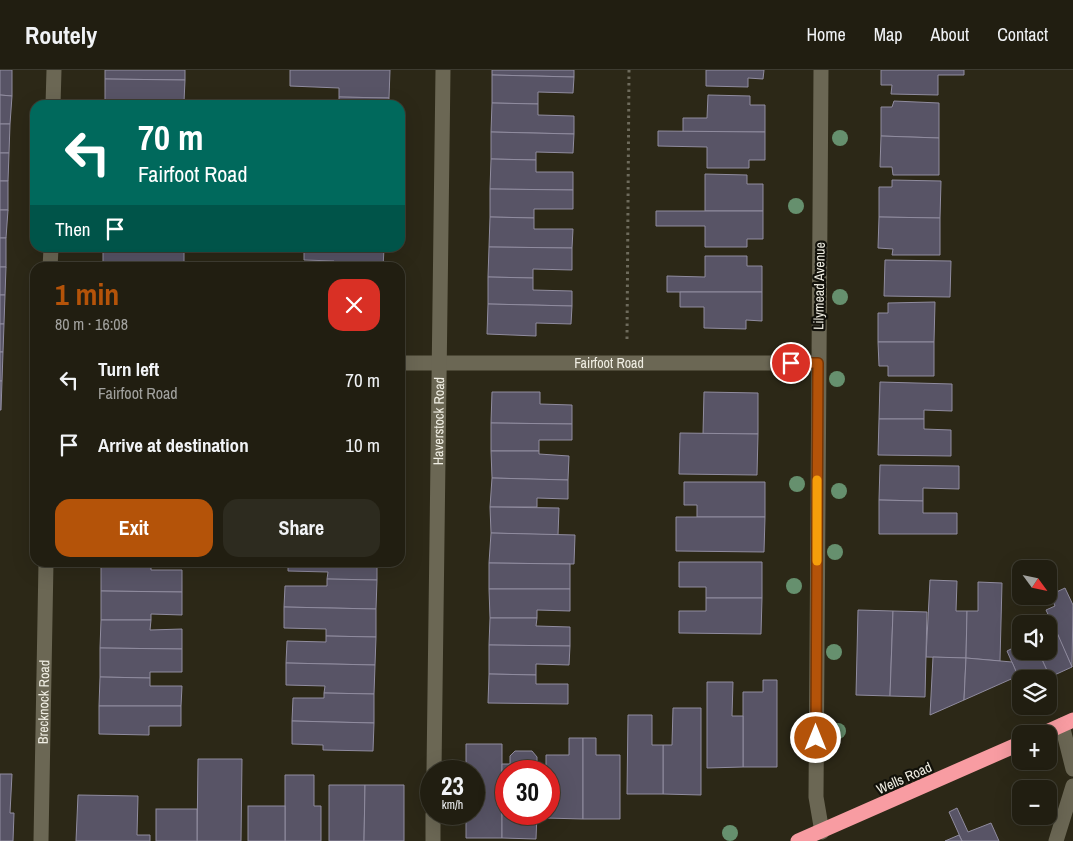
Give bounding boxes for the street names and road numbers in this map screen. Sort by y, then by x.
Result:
street label: Lilymead Avenue [809,242,829,330]
street label: Fairfoot Road [574,354,644,372]
street label: Haverstock Road [429,377,448,465]
street label: Brecknock Road [34,660,53,744]
street label: Wells Road [874,758,934,798]

